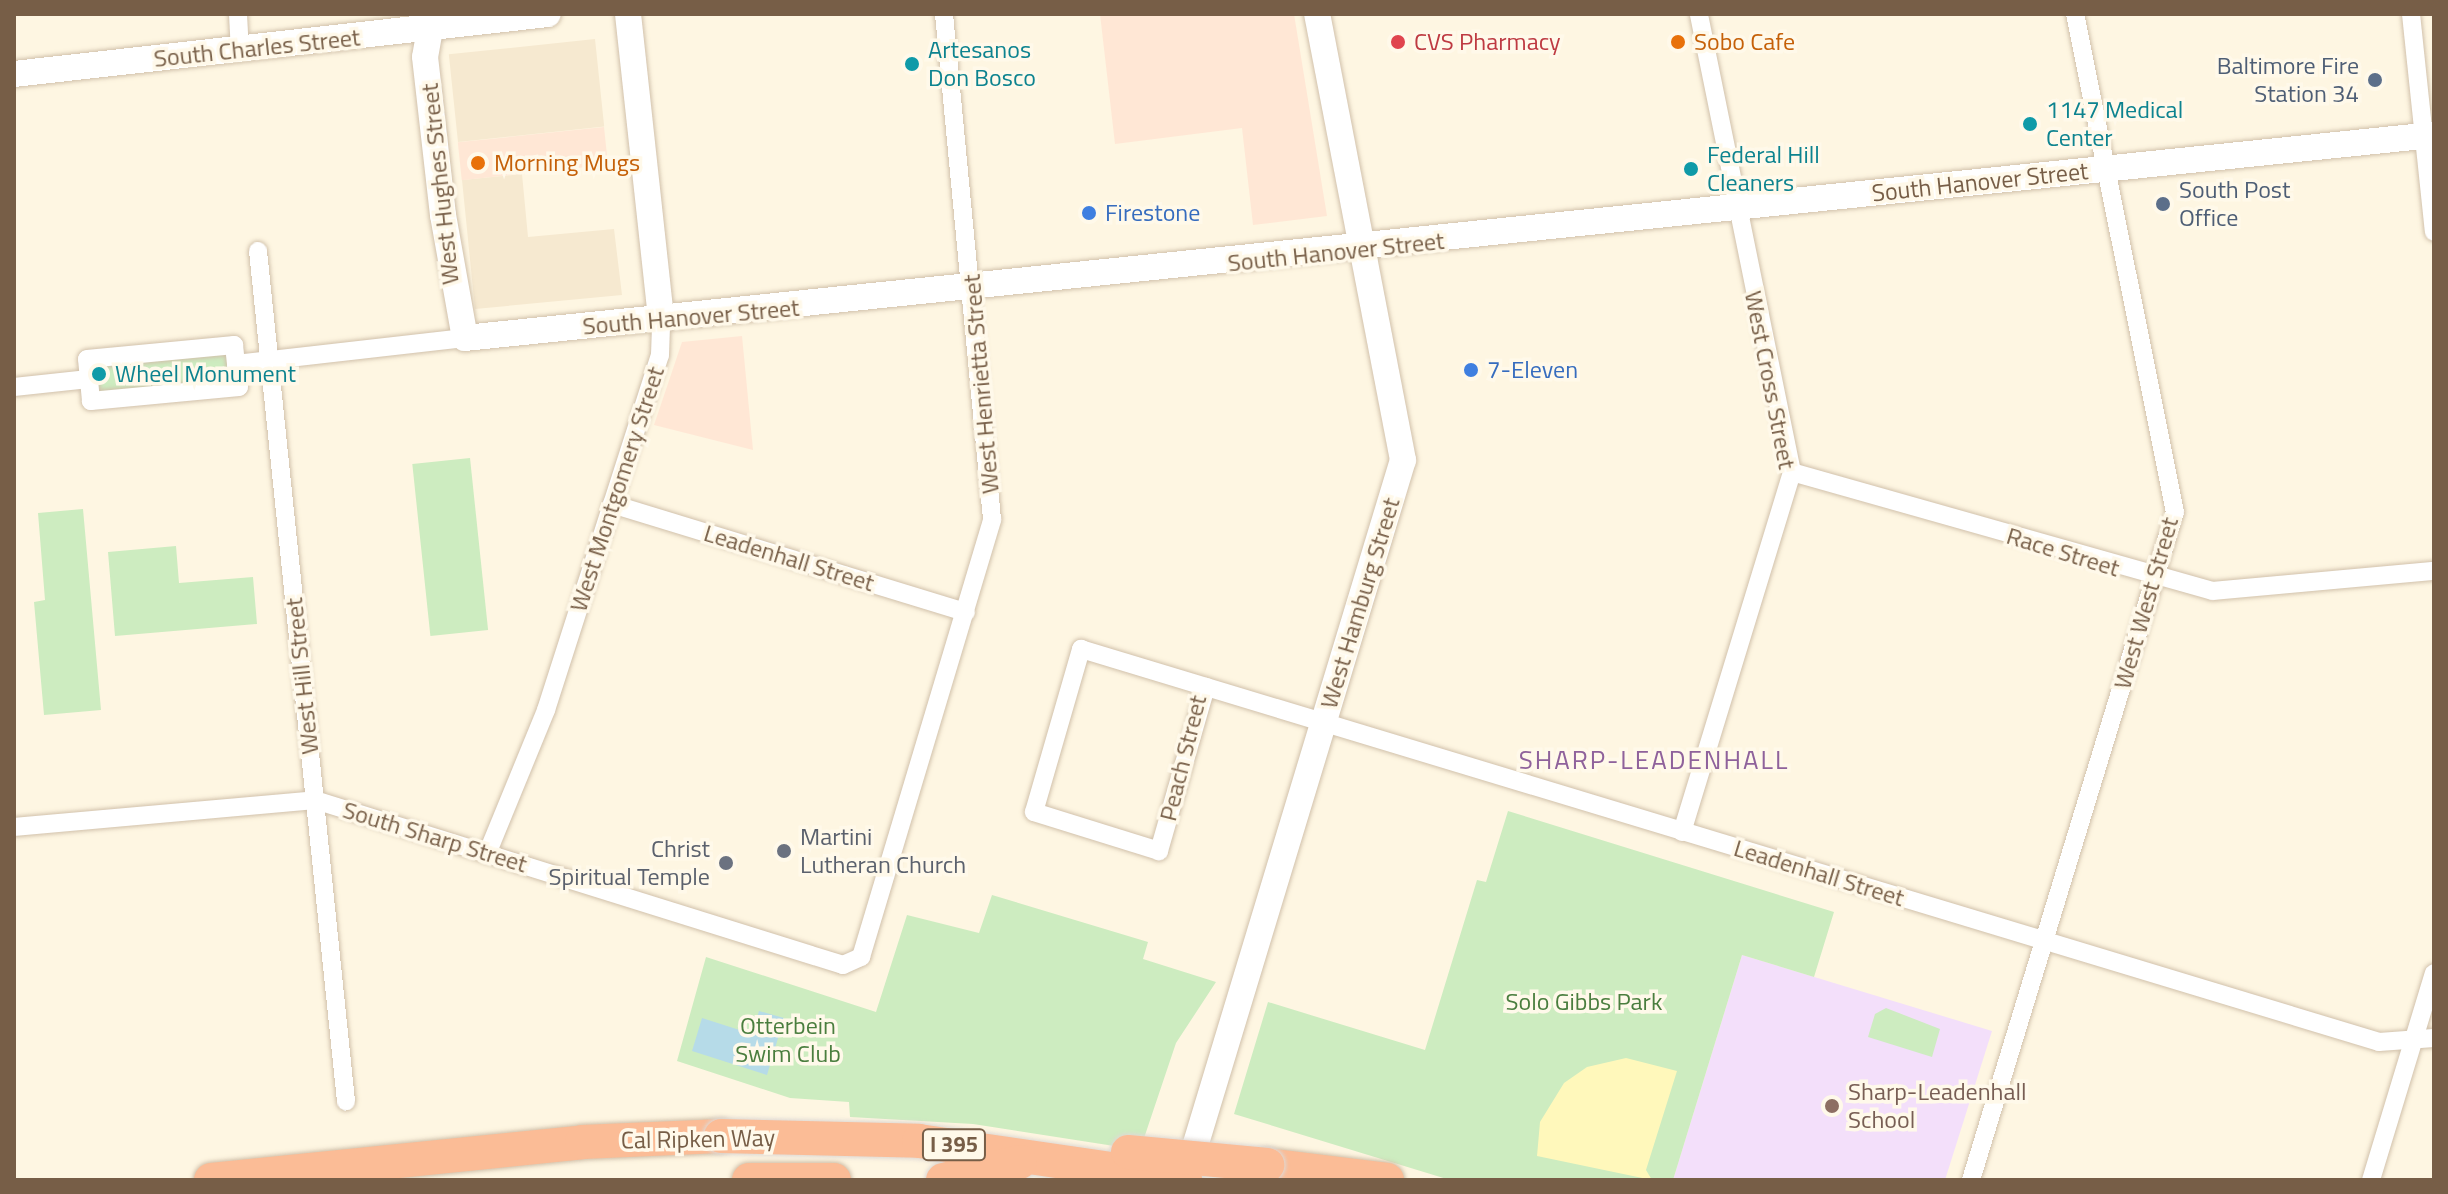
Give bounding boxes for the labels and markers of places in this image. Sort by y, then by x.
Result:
place label: CVS Pharmacy [1414,28,1561,56]
place label: Sobo Cafe [1694,28,1795,56]
marker: CVS Pharmacy [1389,33,1407,51]
marker: Sobo Cafe [1669,33,1687,51]
place label: Artesanos Don Bosco [928,36,1036,92]
place label: Baltimore Fire Station 34 [2217,52,2359,108]
marker: Artesanos Don Bosco [903,55,921,73]
marker: Baltimore Fire Station 34 [2366,71,2384,89]
place label: 1147 Medical Center [2046,96,2183,152]
marker: 1147 Medical Center [2021,115,2039,133]
place label: Federal Hill Cleaners [1707,141,1820,197]
place label: Morning Mugs [494,149,640,177]
marker: Morning Mugs [469,154,487,172]
marker: Federal Hill Cleaners [1682,160,1700,178]
place label: South Post Office [2179,176,2290,232]
marker: South Post Office [2154,195,2172,213]
place label: Firestone [1105,199,1200,227]
marker: Firestone [1080,204,1098,222]
place label: 7-Eleven [1487,356,1578,384]
place label: Wheel Monument [115,360,296,388]
marker: 7-Eleven [1462,361,1480,379]
marker: Wheel Monument [90,365,108,383]
place label: Martini Lutheran Church [800,823,966,879]
place label: Christ Spiritual Temple [549,835,710,891]
marker: Martini Lutheran Church [775,842,793,860]
marker: Christ Spiritual Temple [717,854,735,872]
place label: Sharp-Leadenhall School [1848,1078,2027,1134]
marker: Sharp-Leadenhall School [1823,1097,1841,1115]

